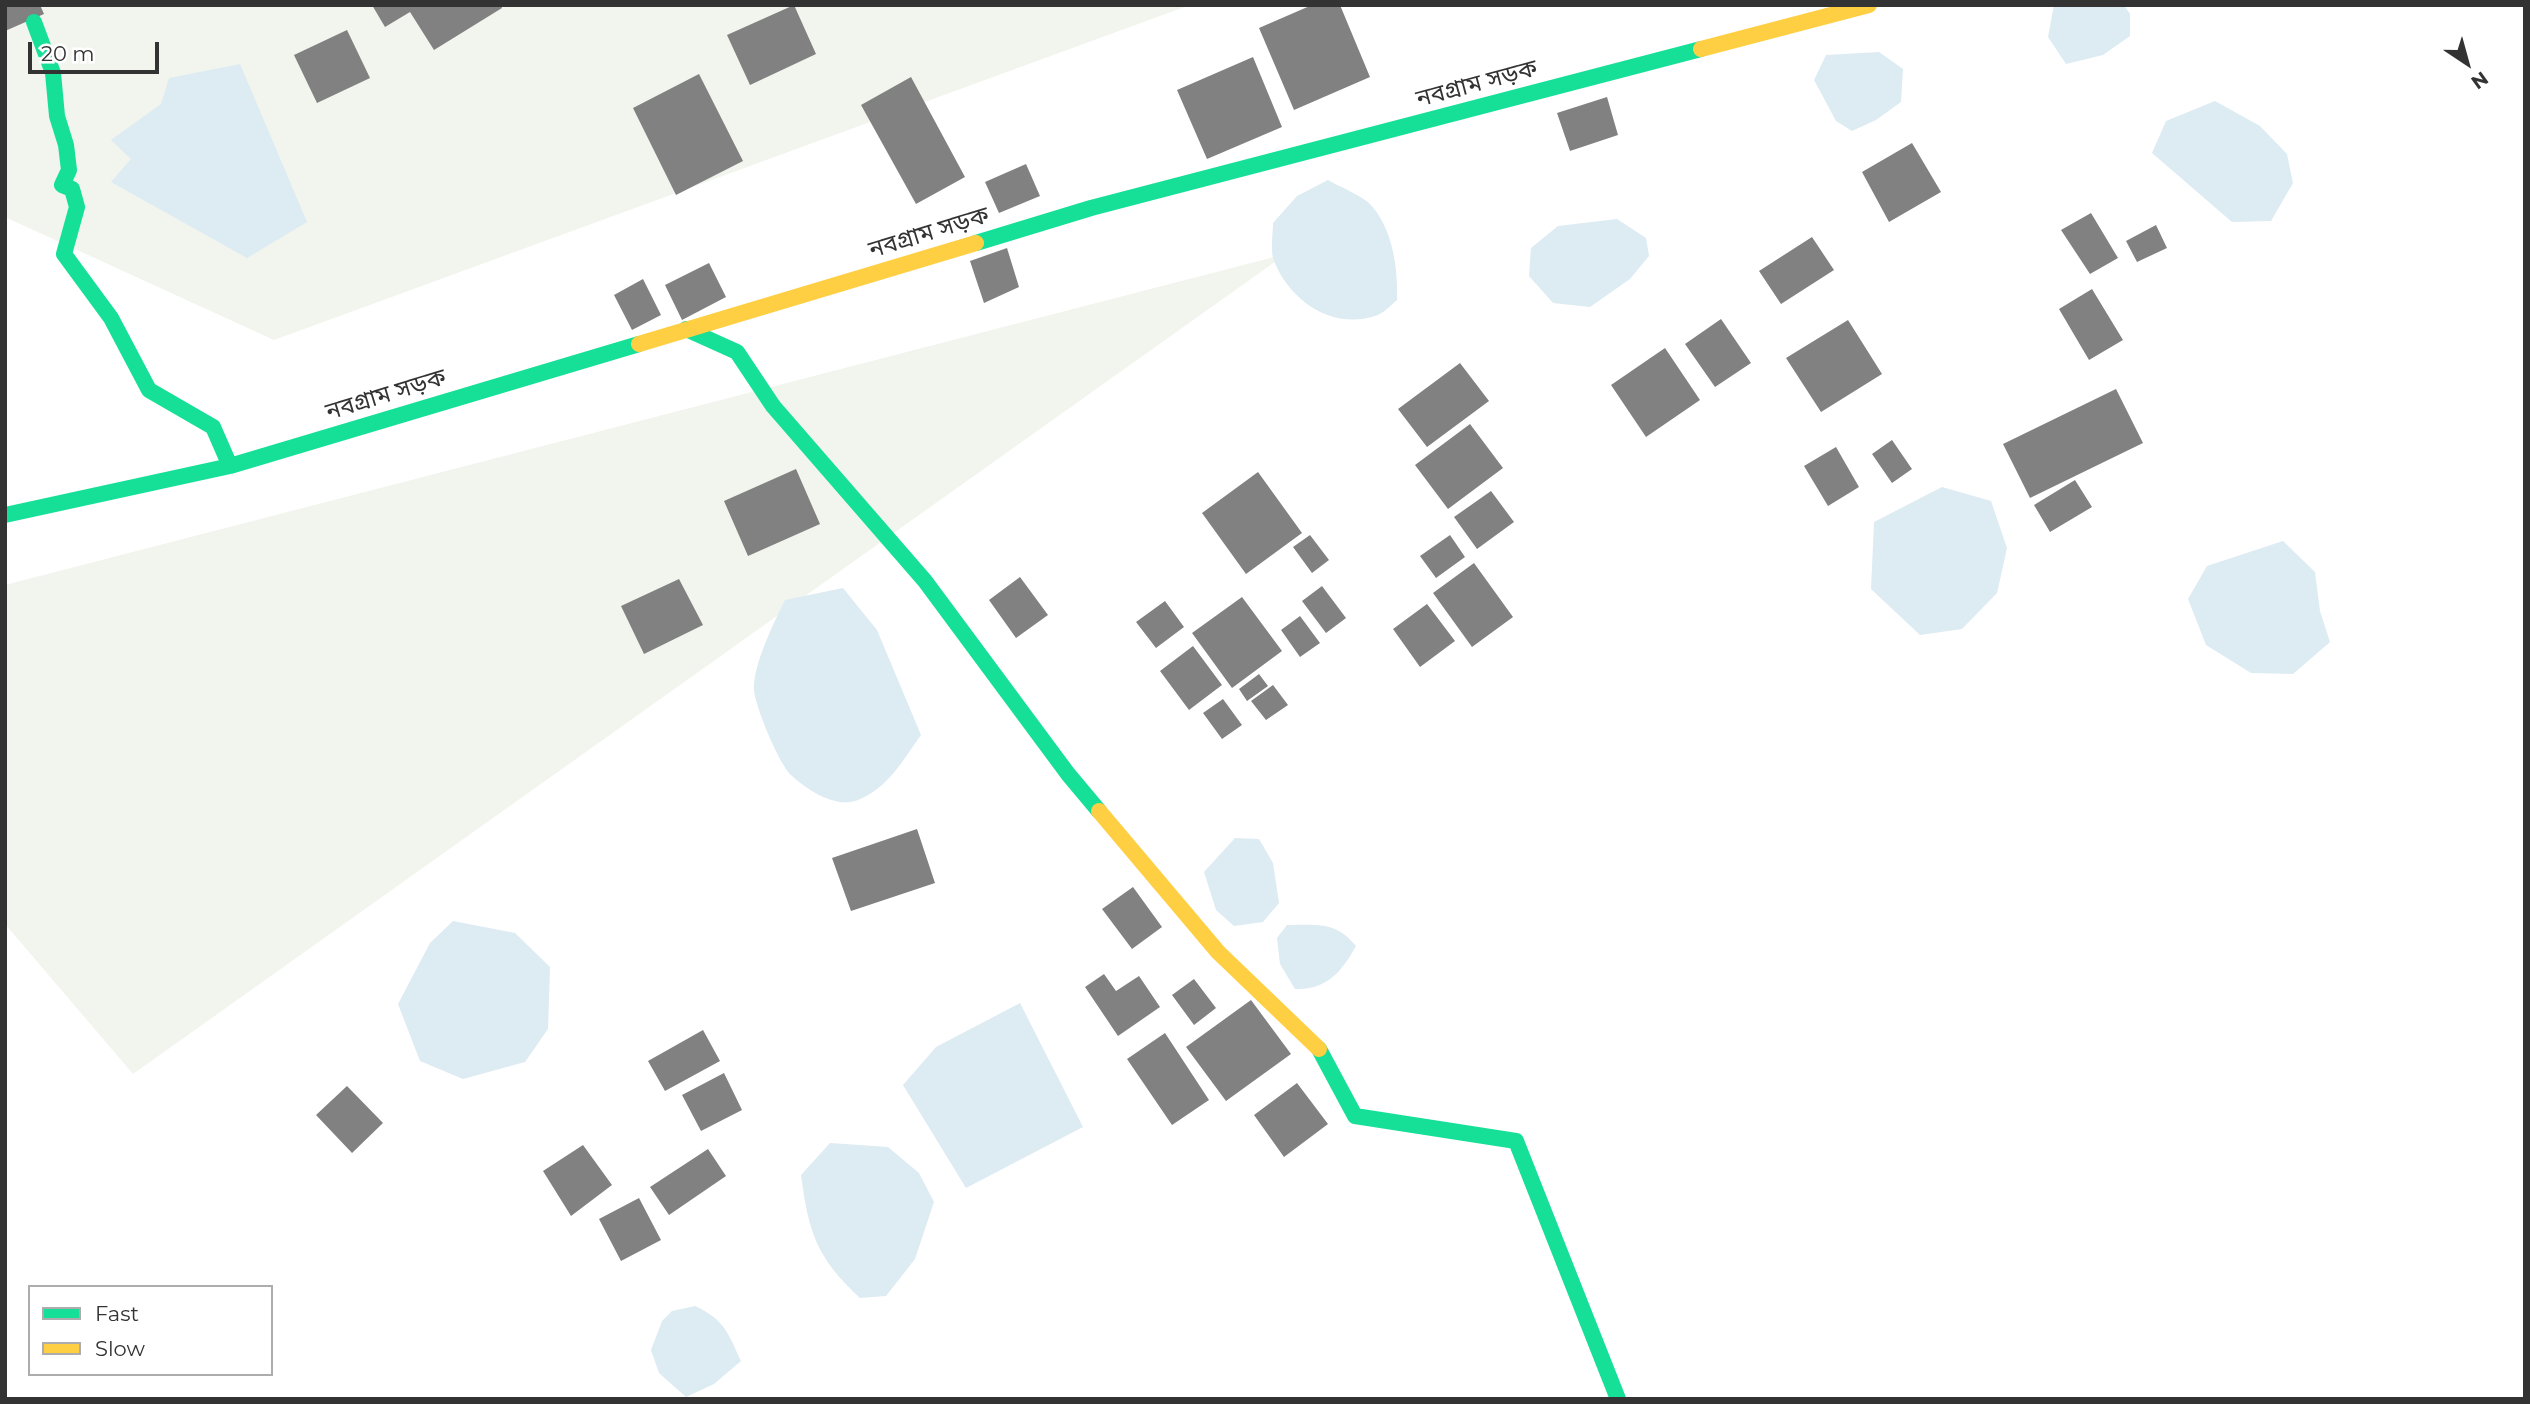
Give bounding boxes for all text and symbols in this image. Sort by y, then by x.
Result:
scale bar [32,28,163,72]
north arrow [2432,28,2502,98]
text: 20 m [41,41,95,66]
street label: নবগ্রাম সড়ক [1413,54,1541,114]
text: N [2467,67,2493,94]
street label: নবগ্রাম সড়ক [865,201,993,265]
street label: নবগ্রাম সড়ক [322,363,450,427]
legend [28,1285,273,1376]
text: Fast [95,1301,139,1326]
text: Slow [95,1336,145,1361]

